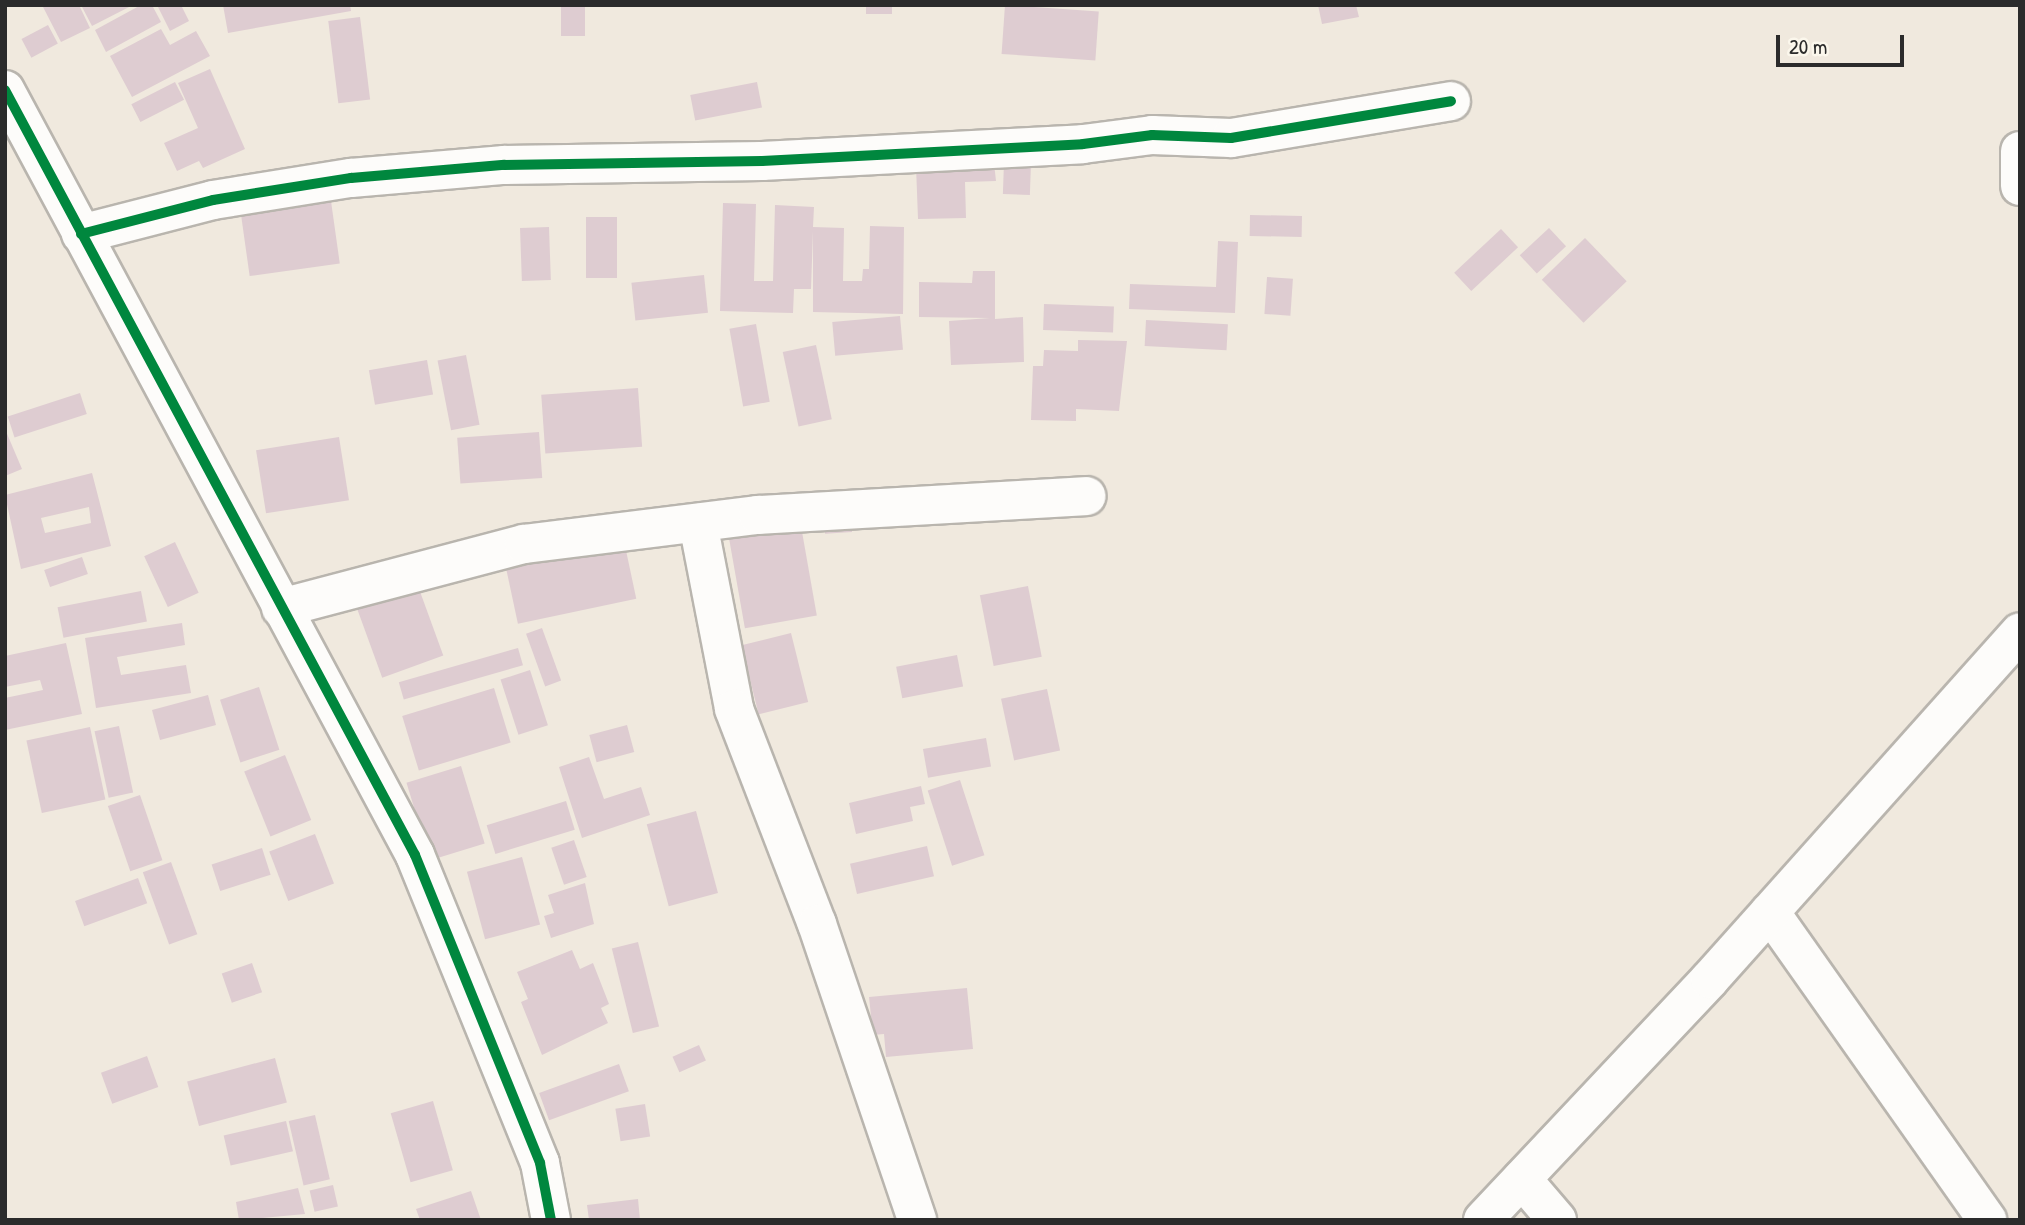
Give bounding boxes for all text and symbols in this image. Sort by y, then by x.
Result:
scale bar [1780,21,1908,65]
text: 20 m [1789,32,1827,61]

